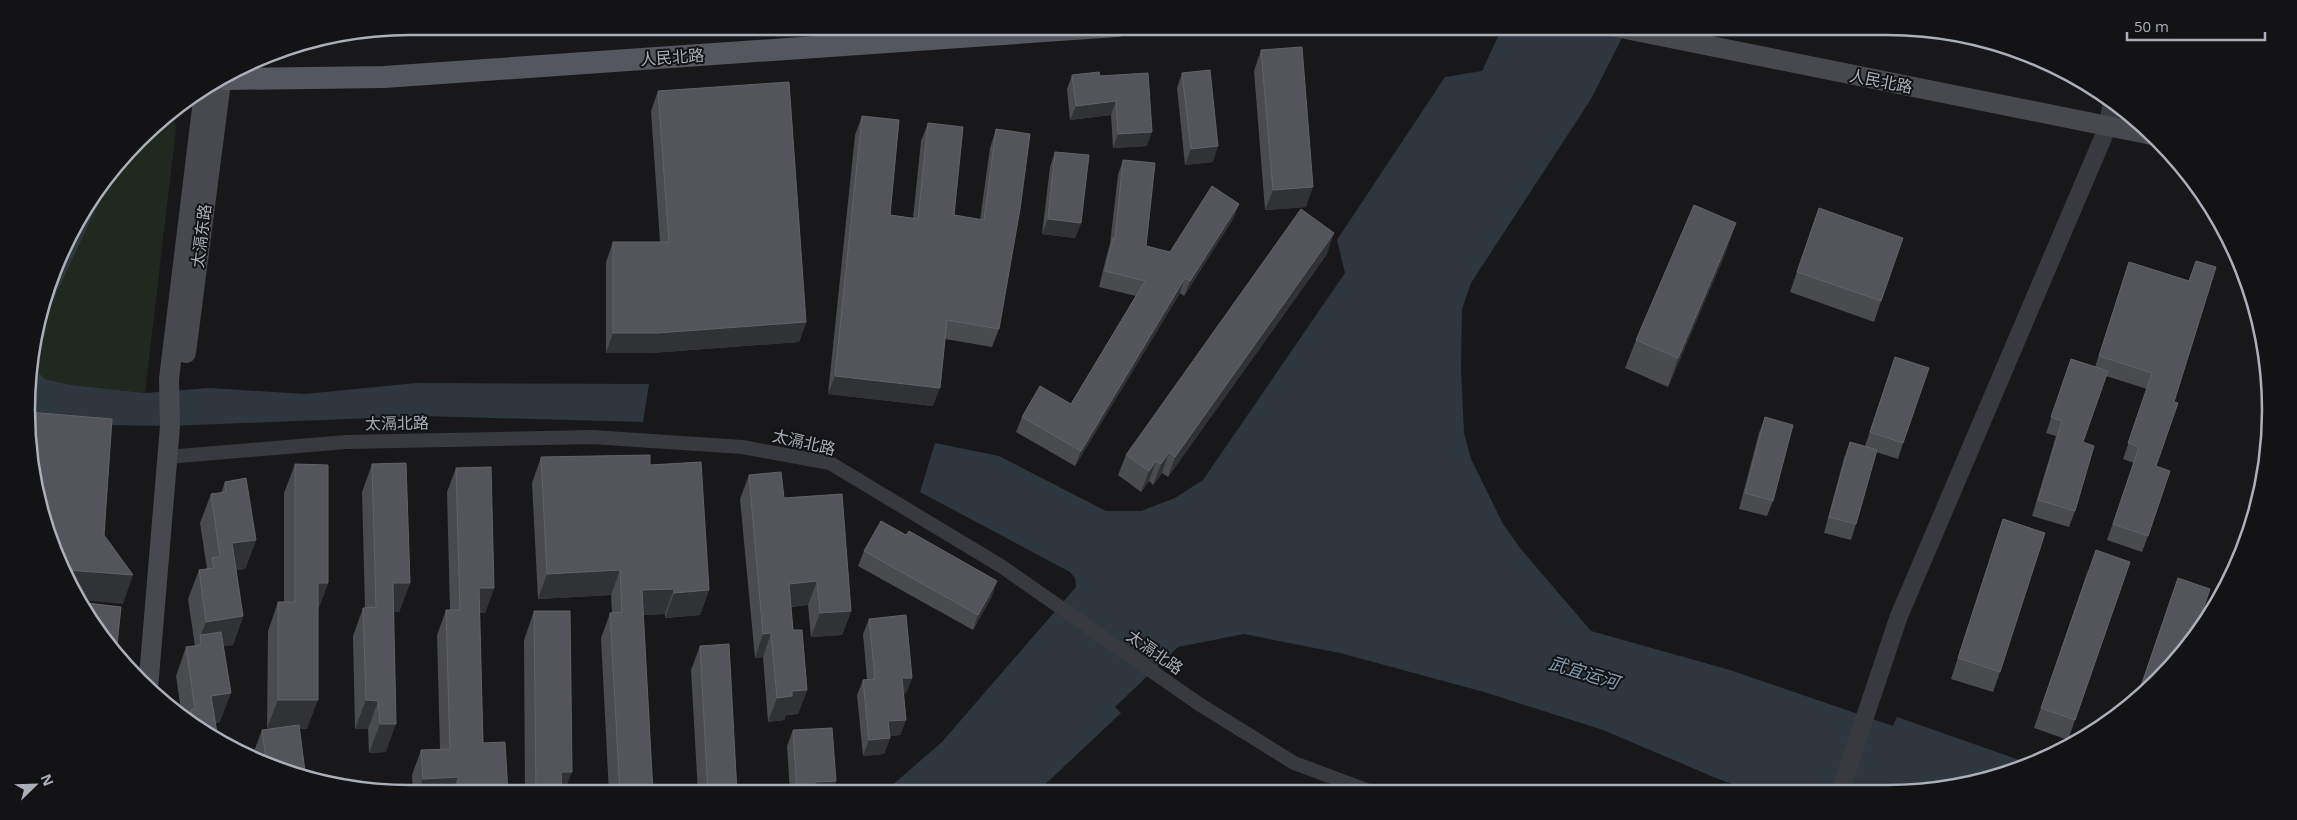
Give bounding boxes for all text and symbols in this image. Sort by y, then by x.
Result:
scale bar [2127,10,2264,42]
text: 50 m [2134,16,2169,36]
street label: 人民北路 [639,44,705,70]
street label: 人民北路 [1847,64,1915,98]
street label: 太滆东路 [186,203,216,269]
street label: 太滆北路 [365,411,429,435]
street label: 太滆北路 [770,424,838,460]
street label: 太滆北路 [1122,625,1188,679]
water label: 武宜运河 [1546,650,1625,695]
north arrow [10,760,60,810]
text: N [36,771,58,789]

